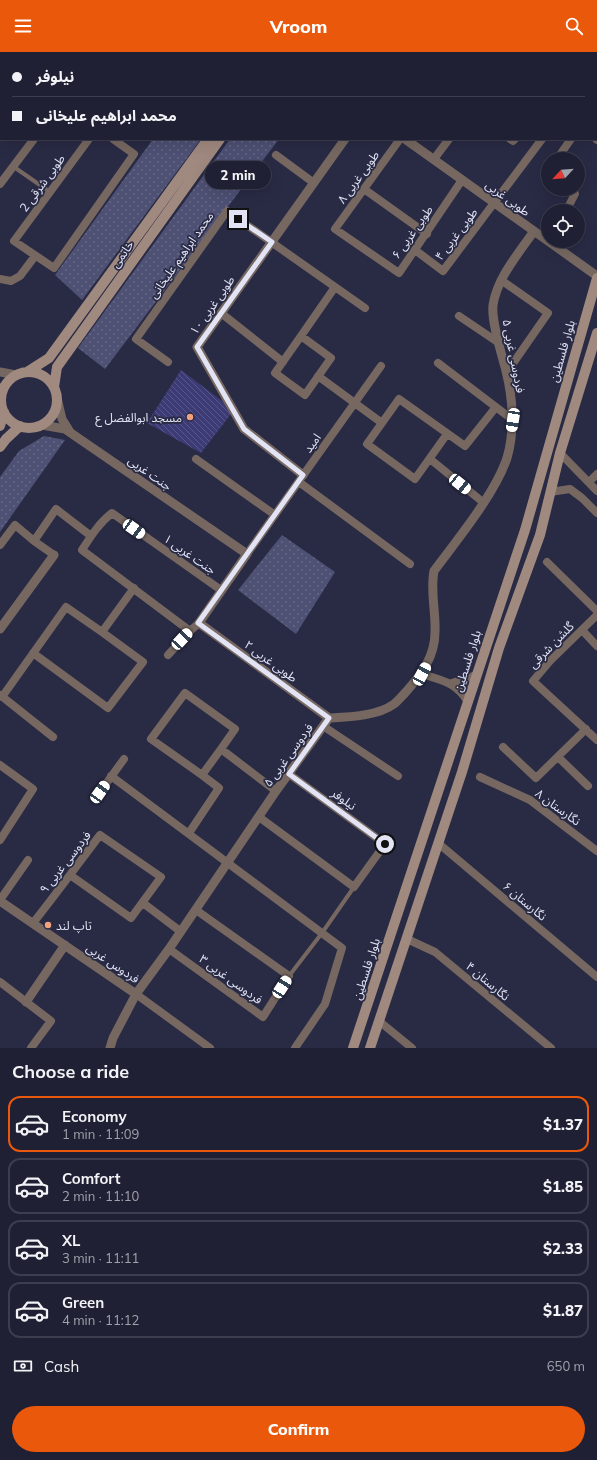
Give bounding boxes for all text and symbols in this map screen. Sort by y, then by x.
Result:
icon: menu [12,15,34,37]
text: Vroom [270,15,327,38]
icon: search [563,15,585,37]
text: نیلوفر [36,67,74,86]
text: محمد ابراهیم علیخانی [36,106,177,125]
street label: طوبی غربی ۸ [334,148,382,206]
street label: طوبی شرقی 2 [16,151,68,215]
north arrow [541,152,585,196]
map controls [541,152,585,248]
callout: 2 min [205,161,271,189]
text: 2 min [221,167,255,183]
street label: طوبی غربی [483,177,533,219]
street label: طوبی غربی ۶ [388,203,436,262]
button: locate [541,204,585,248]
street label: طوبی غربی ۴ [432,205,481,263]
street label: محمد ابراهیم علیخانی [146,209,218,302]
route end [229,210,247,228]
street label: خاتمی [107,237,137,271]
street label: طوبی غربی ۱۰ [186,273,238,337]
street label: فردوسی غربی ۵ [499,318,528,394]
street label: بلوار فلسطین [546,318,578,384]
car [505,407,521,433]
place label: مسجد ابوالفضل ع [95,410,182,427]
marker: مسجد ابوالفضل ع [185,412,195,422]
street label: امید [300,430,324,456]
street label: جنت غربی [125,453,175,493]
car [447,472,473,496]
car [121,517,147,541]
street label: جنت غربی ۱ [161,531,219,577]
street label: گلشن شرقی [525,618,577,671]
car [169,626,195,652]
street label: بلوار فلسطین [450,628,484,694]
street label: طوبی غربی ۲ [242,637,300,685]
car [411,661,433,687]
street label: فردوسی غربی ۵ [260,720,316,790]
car [88,779,112,805]
street label: نیلوفر [328,784,359,813]
street label: نگارستان ۸ [532,786,584,828]
street label: فردوسی غربی ۹ [36,828,94,896]
route start [376,835,394,853]
street label: نگارستان ۶ [500,878,550,924]
place label: تاپ لند [56,918,92,934]
marker: تاپ لند [43,920,53,930]
street label: بلوار فلسطین [349,936,383,1002]
street label: فردوس غربی [84,940,142,986]
street label: فردوسی غربی ۳ [196,951,266,1007]
street label: نگارستان ۴ [463,958,513,1004]
car [270,974,294,1000]
text: Choose a ride [12,1060,129,1083]
icon: car [14,1106,50,1142]
text: Economy [62,1107,127,1126]
text: $1.37 [543,1115,583,1134]
text: 1 min · 11:09 [62,1126,139,1142]
icon: car [14,1168,50,1204]
text: Comfort [62,1169,120,1188]
text: $1.85 [543,1177,583,1196]
text: 2 min · 11:10 [62,1188,139,1204]
icon: car [14,1230,50,1266]
text: XL [62,1231,80,1250]
text: $2.33 [543,1239,583,1258]
text: 3 min · 11:11 [62,1250,139,1266]
icon: car [14,1292,50,1328]
text: Green [62,1293,104,1312]
text: $1.87 [543,1301,583,1320]
text: 4 min · 11:12 [62,1312,139,1328]
icon: cash [12,1355,34,1377]
text: Cash [44,1357,79,1376]
text: 650 m [547,1358,585,1374]
button: Confirm [12,1406,585,1452]

